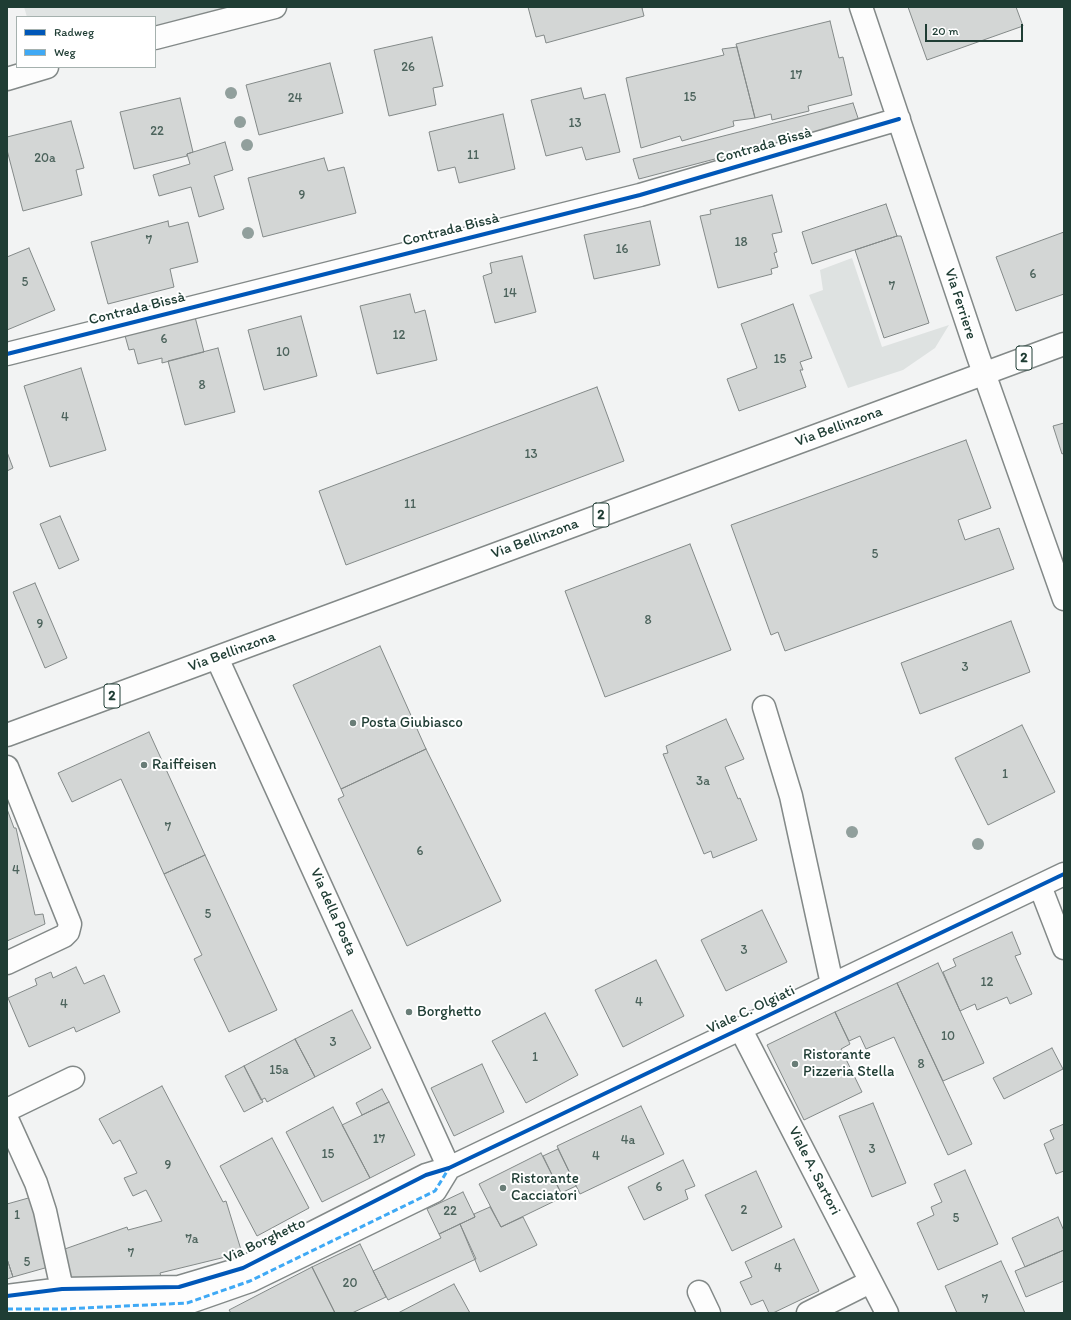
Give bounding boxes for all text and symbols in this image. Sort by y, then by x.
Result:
legend [16,16,156,68]
scale bar [927,16,1025,42]
text: 20 m [932,24,959,38]
text: Radweg [54,25,94,39]
text: Weg [54,45,76,59]
house number: 26 [401,60,415,76]
house number: 17 [790,68,802,84]
house number: 15 [684,90,696,106]
house number: 24 [288,91,302,107]
house number: 13 [568,116,582,132]
house number: 22 [150,124,164,140]
street label: Contrada Bissà [714,124,814,168]
house number: 11 [467,148,479,164]
house number: 20a [34,151,56,167]
house number: 9 [299,188,305,204]
street label: Contrada Bissà [401,209,501,251]
house number: 7 [146,233,152,249]
house number: 18 [734,235,748,251]
house number: 16 [616,242,628,258]
street label: Via Ferriere [940,266,980,342]
house number: 6 [1030,267,1036,283]
house number: 5 [22,275,28,291]
house number: 7 [889,279,895,295]
house number: 14 [503,286,517,302]
street label: Contrada Bissà [87,288,187,330]
house number: 12 [393,328,405,344]
house number: 6 [161,332,167,348]
house number: 10 [276,345,290,361]
road number: 2 [1016,346,1032,370]
house number: 15 [774,352,786,368]
house number: 8 [198,378,206,394]
street label: Via Bellinzona [793,403,885,451]
house number: 4 [61,410,69,426]
house number: 13 [524,447,538,463]
house number: 11 [404,497,416,513]
road number: 2 [593,503,609,527]
street label: Via Bellinzona [489,515,581,563]
house number: 5 [872,547,878,563]
house number: 8 [644,613,652,629]
house number: 9 [37,617,43,633]
street label: Via Bellinzona [186,628,278,676]
house number: 3 [961,660,969,676]
road number: 2 [104,684,120,708]
place label: Posta Giubiasco [361,714,463,732]
marker: Posta Giubiasco [348,718,358,728]
place label: Raiffeisen [152,756,216,774]
marker: Raiffeisen [139,760,149,770]
house number: 1 [1002,767,1008,783]
house number: 3a [696,774,710,790]
house number: 7 [165,820,171,836]
house number: 6 [417,844,423,860]
house number: 4 [12,863,20,879]
street label: Via della Posta [306,866,360,958]
house number: 5 [205,907,211,923]
house number: 3 [740,943,748,959]
house number: 12 [981,975,993,991]
street label: Viale C. Olgiati [704,982,798,1038]
house number: 4 [635,995,643,1011]
house number: 4 [60,997,68,1013]
place label: Borghetto [417,1003,481,1021]
marker: Borghetto [404,1007,414,1017]
house number: 10 [941,1029,955,1045]
house number: 3 [329,1035,337,1051]
place label: Ristorante Pizzeria Stella [803,1046,894,1081]
house number: 1 [532,1050,538,1066]
house number: 8 [917,1057,925,1073]
marker: Ristorante Pizzeria Stella [790,1059,800,1069]
house number: 15a [269,1063,289,1079]
street label: Viale A. Sartori [784,1124,844,1218]
house number: 17 [373,1132,385,1148]
house number: 4a [621,1133,635,1149]
house number: 3 [868,1142,876,1158]
house number: 15 [322,1147,334,1163]
house number: 4 [592,1149,600,1165]
house number: 9 [165,1158,171,1174]
place label: Ristorante Cacciatori [511,1170,579,1205]
house number: 6 [656,1180,662,1196]
marker: Ristorante Cacciatori [498,1183,508,1193]
house number: 2 [741,1203,747,1219]
house number: 22 [443,1204,457,1220]
house number: 1 [14,1208,20,1224]
house number: 5 [953,1211,959,1227]
street label: Via Borghetto [221,1214,309,1268]
house number: 7a [185,1232,199,1248]
house number: 7 [128,1246,134,1262]
house number: 5 [24,1255,30,1271]
house number: 4 [774,1261,782,1277]
house number: 20 [343,1276,357,1292]
house number: 7 [982,1292,988,1308]

